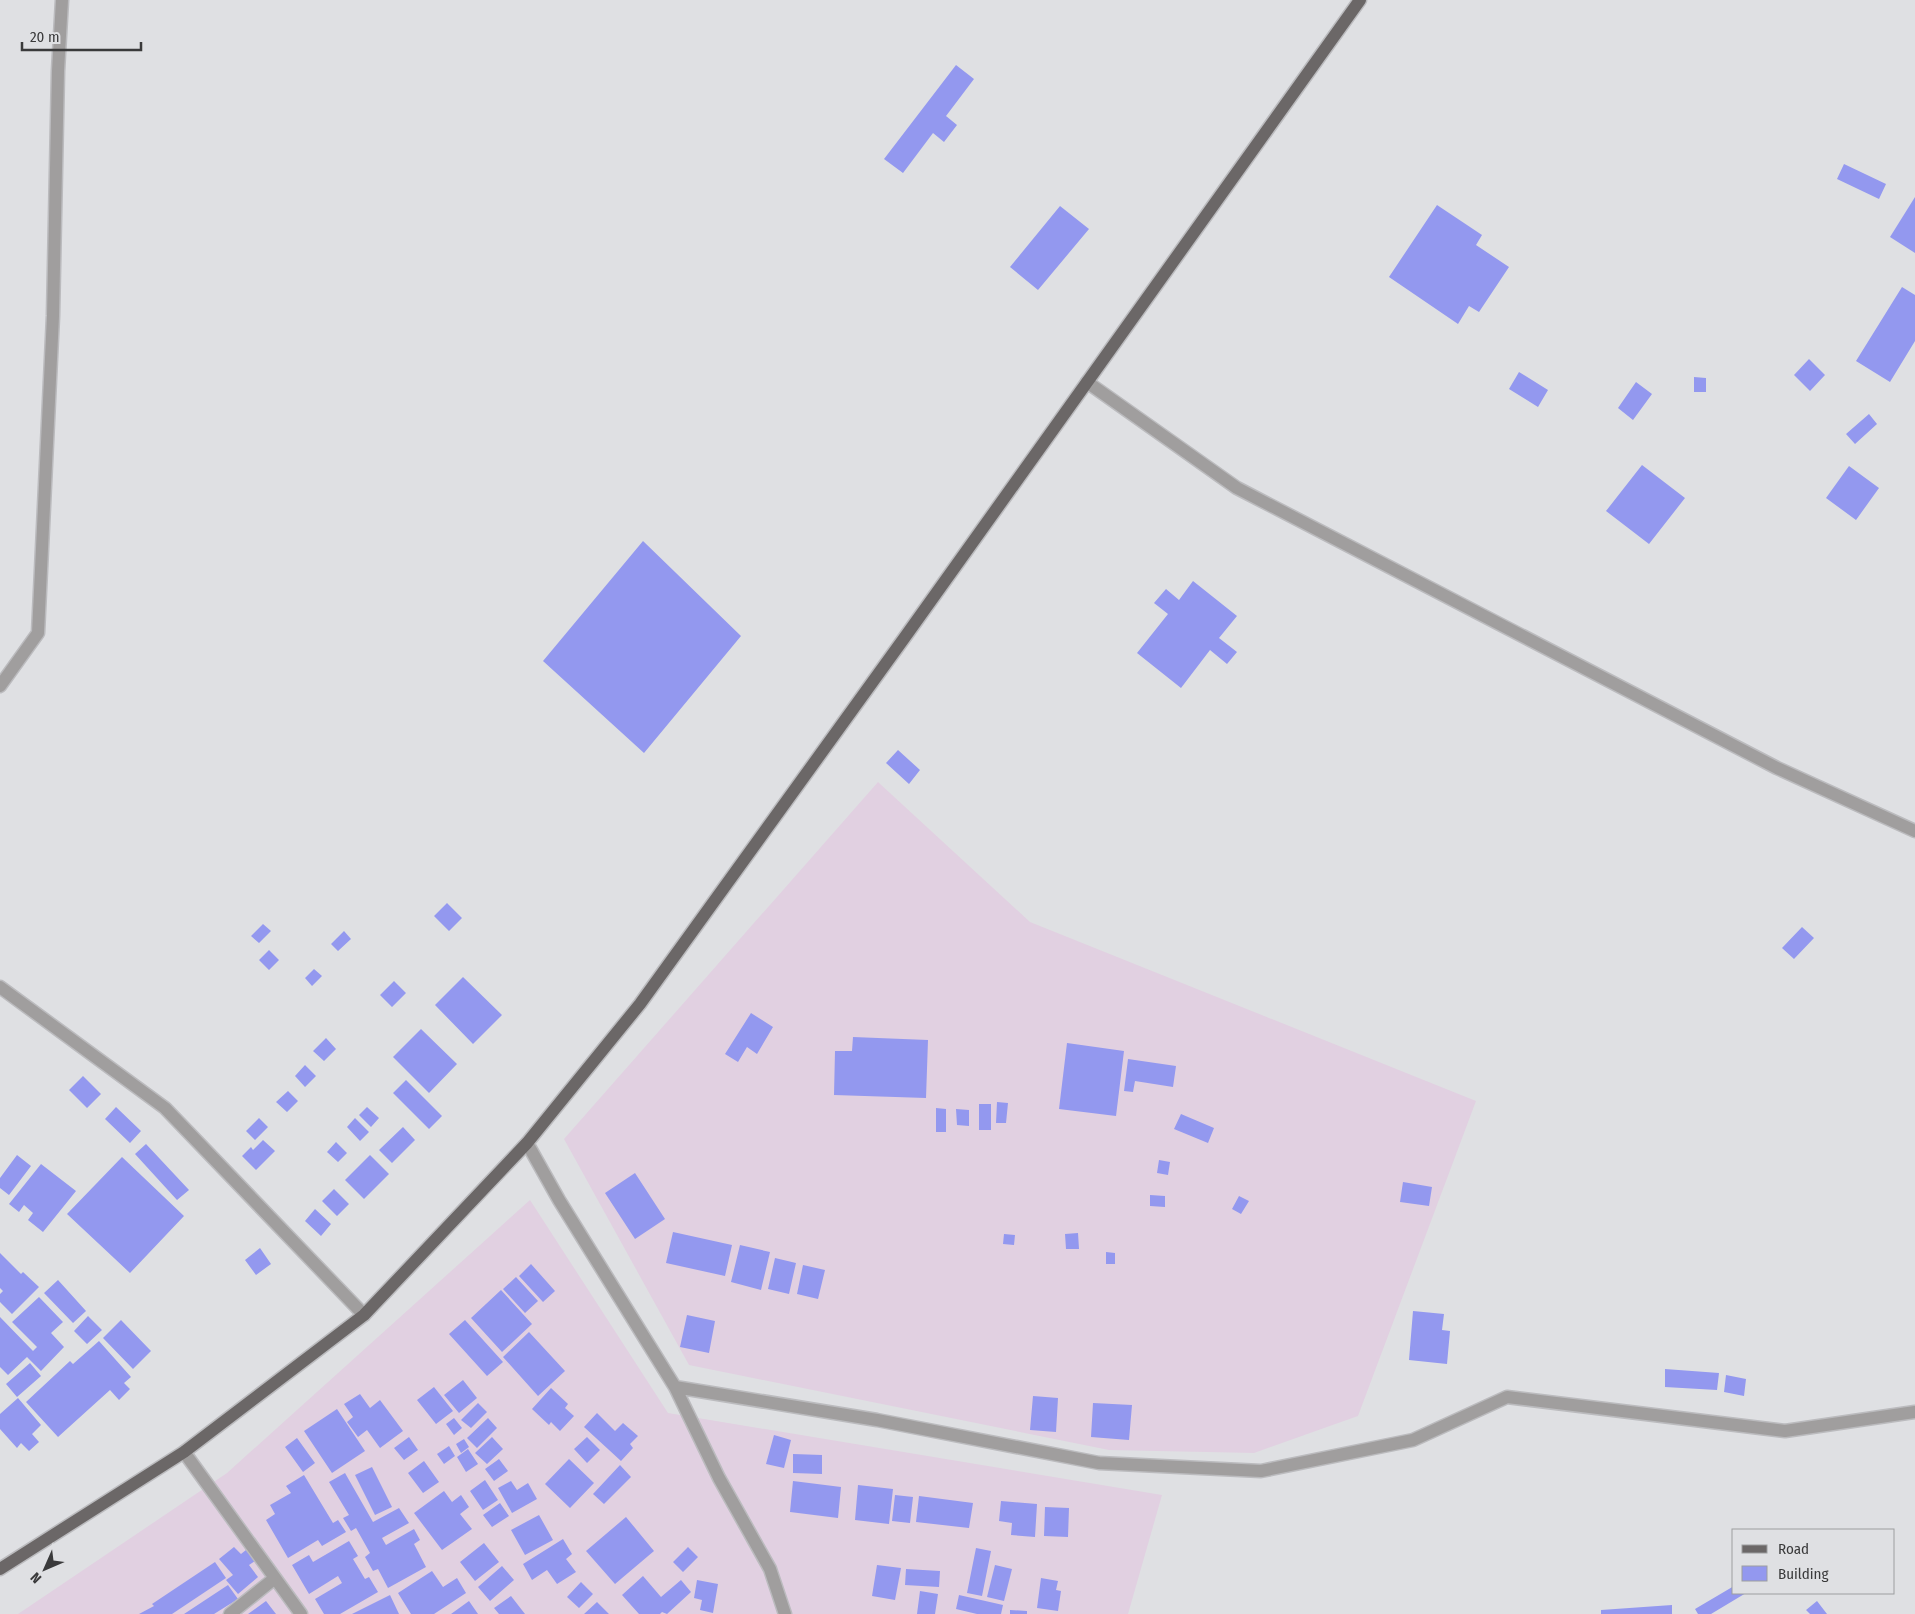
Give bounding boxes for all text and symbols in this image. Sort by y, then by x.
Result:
scale bar [22,20,141,52]
text: 20 m [30,28,60,46]
legend [1732,1529,1895,1594]
text: Road [1778,1540,1809,1558]
north arrow [20,1544,70,1594]
text: Building [1778,1565,1829,1583]
text: N [27,1569,45,1587]

